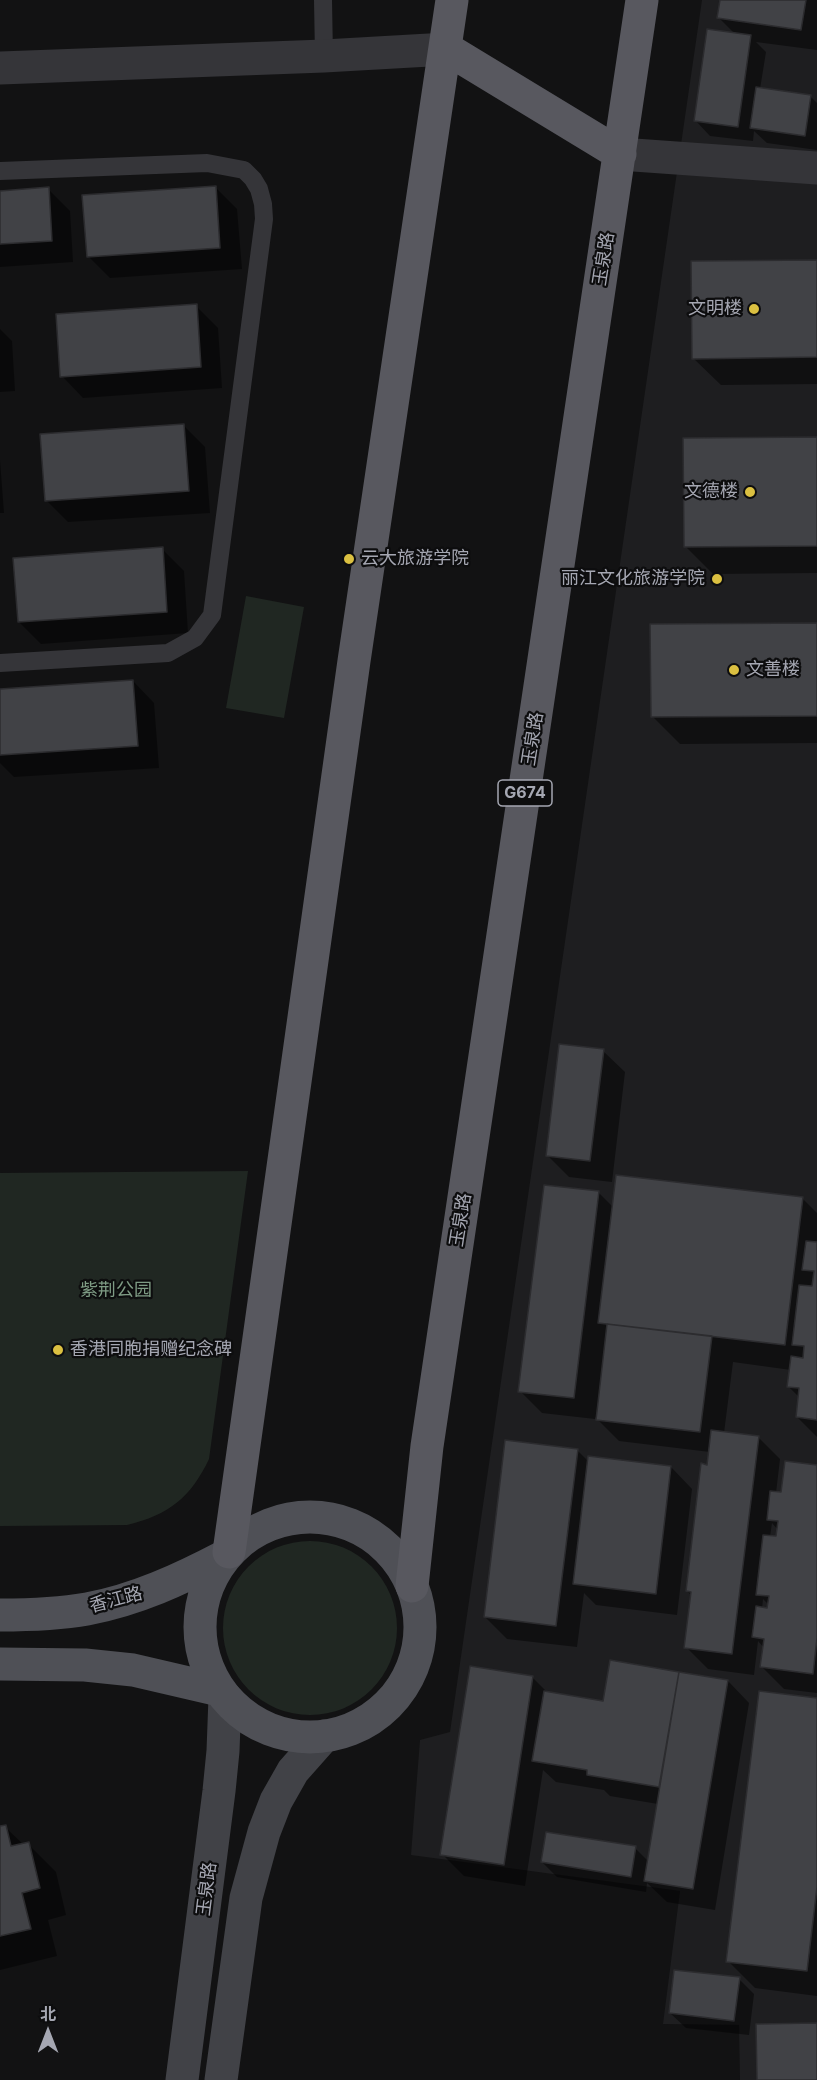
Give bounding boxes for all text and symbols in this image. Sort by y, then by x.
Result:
street label: 玉泉路 [589,231,619,287]
place label: 文明楼 [688,298,742,320]
marker: 文明楼 [747,302,761,316]
place label: 文德楼 [684,481,738,503]
marker: 文德楼 [743,485,757,499]
place label: 云大旅游学院 [361,548,469,570]
marker: 云大旅游学院 [342,552,356,566]
place label: 丽江文化旅游学院 [561,568,705,590]
marker: 丽江文化旅游学院 [710,572,724,586]
place label: 文善楼 [746,659,800,681]
marker: 文善楼 [727,663,741,677]
street label: 玉泉路 [518,711,548,767]
road number: G674 [498,780,552,806]
street label: 玉泉路 [446,1192,476,1248]
park label: 紫荆公园 [80,1280,152,1302]
place label: 香港同胞捐赠纪念碑 [70,1339,232,1361]
marker: 香港同胞捐赠纪念碑 [51,1343,65,1357]
street label: 香江路 [87,1583,145,1617]
street label: 玉泉路 [193,1861,221,1917]
north arrow [18,2002,78,2062]
text: 北 [40,2004,56,2024]

